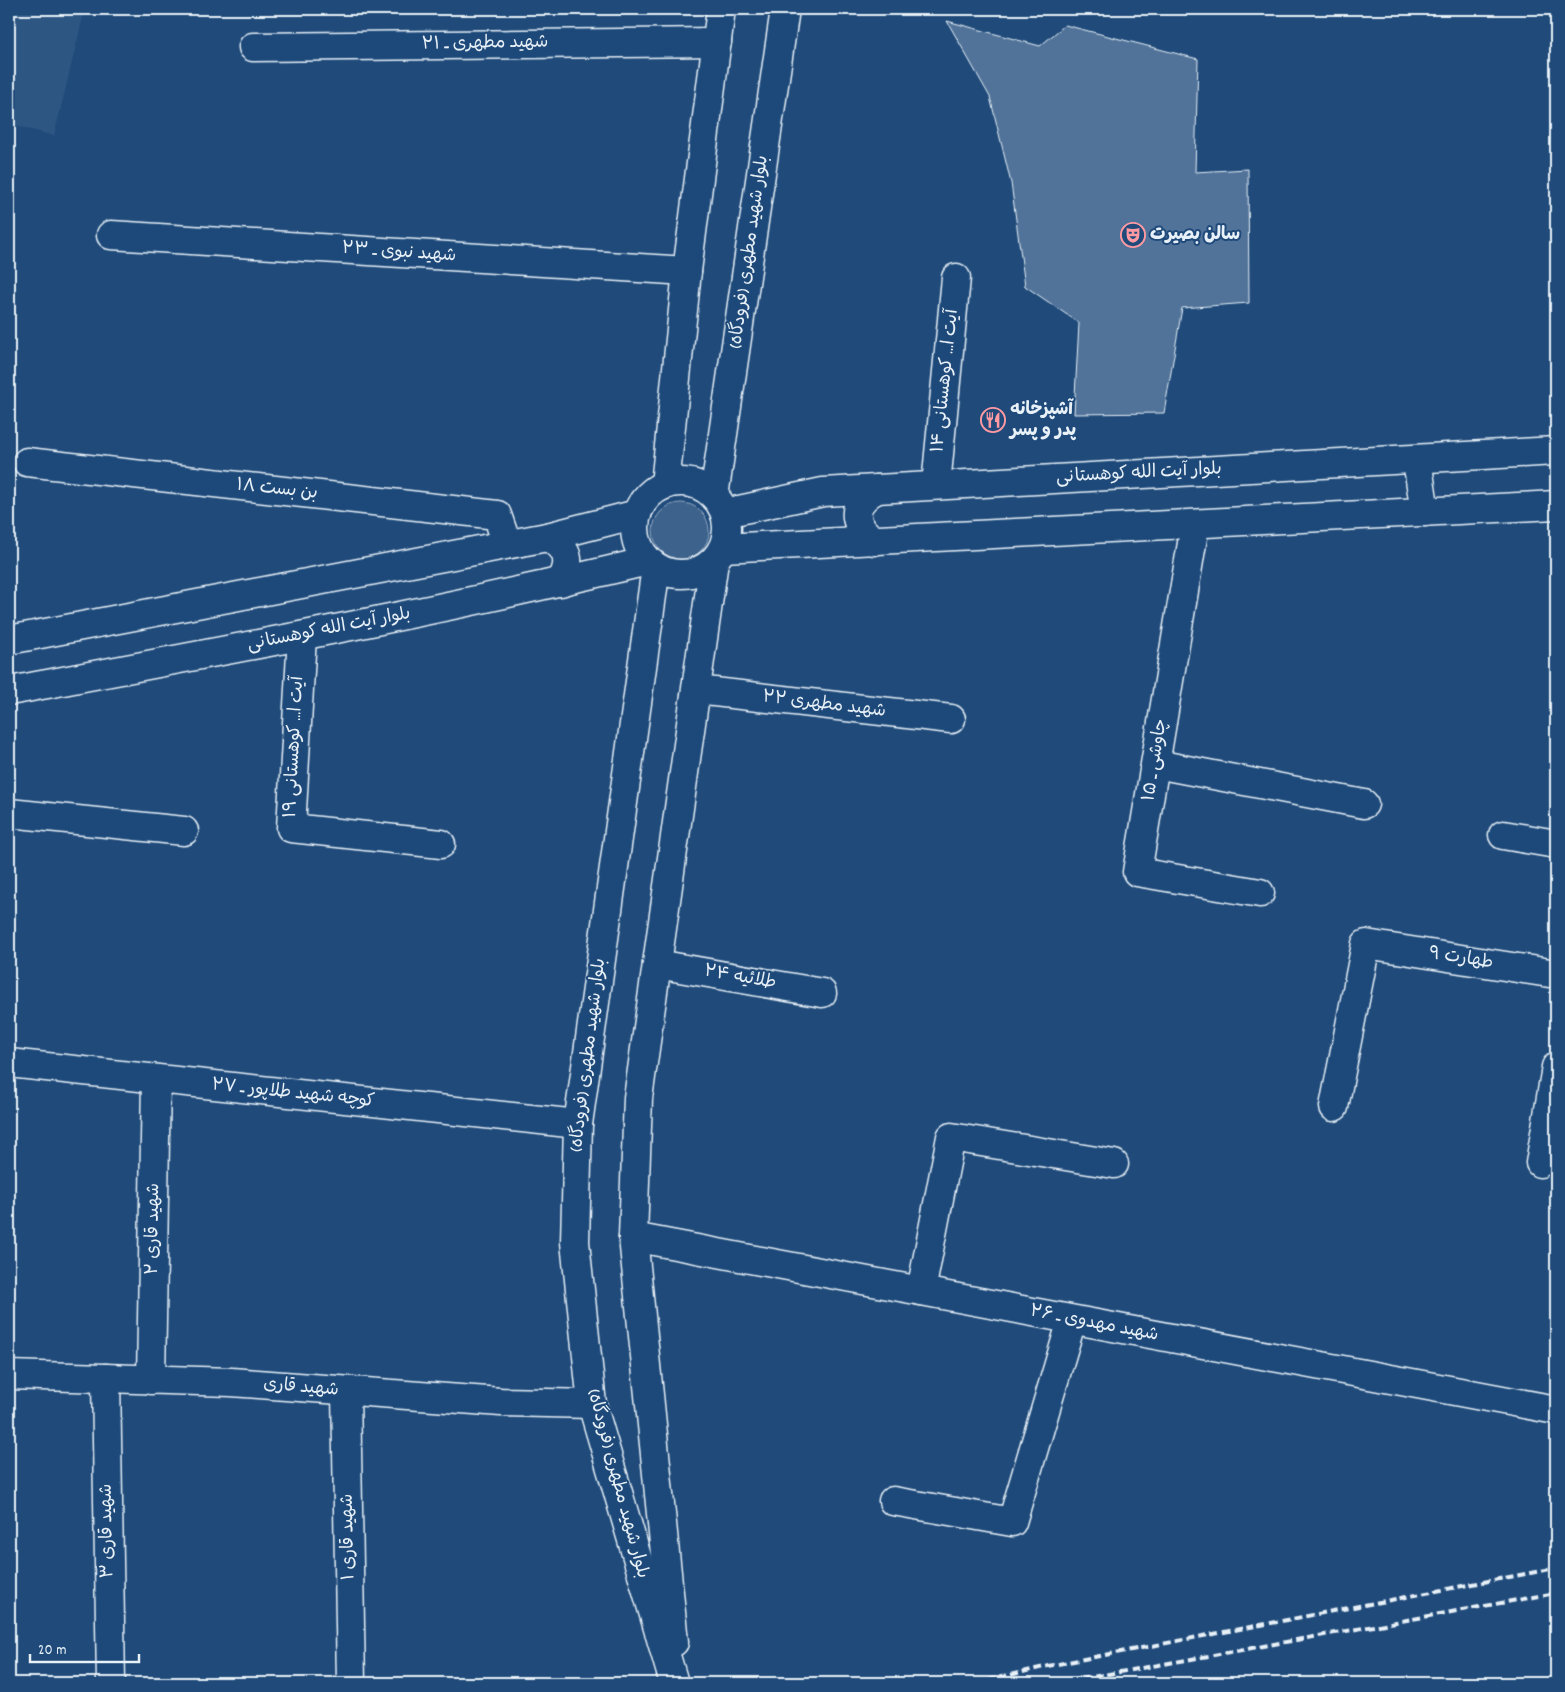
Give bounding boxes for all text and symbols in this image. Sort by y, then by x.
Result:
street label: شهید مطهری ـ ۲۱ [421,30,549,58]
street label: بلوار شهید مطهری (فرودگاه) [724,154,776,350]
theatre icon: سالن بصیرت [1120,222,1146,248]
place label: سالن بصیرت [1150,223,1240,248]
street label: شهید نبوی ـ ۲۳ [341,237,457,269]
street label: آیت ا... کوهستانی ۱۴ [926,306,966,454]
place label: آشپزخانه پدر و پسر [1008,398,1077,444]
restaurant icon: آشپزخانه پدر و پسر [980,407,1006,433]
street label: بلوار آیت الله کوهستانی [1056,457,1222,491]
street label: بن بست ۱۸ [235,473,319,507]
street label: بلوار آیت الله کوهستانی [245,602,413,658]
street label: آیت ا... کوهستانی ۱۹ [279,674,311,819]
street label: شهید مطهری ۲۲ [761,685,887,725]
street label: چاوشی ـ ۱۵ [1137,717,1175,803]
street label: طهارت ۹ [1427,942,1495,976]
street label: بلوار شهید مطهری (فرودگاه) [565,957,613,1153]
street label: طلائیه ۲۴ [702,959,778,997]
street label: کوچه شهید طلاپور ـ ۲۷ [210,1073,376,1115]
street label: شهید قاری ۲ [141,1183,167,1275]
street label: شهید مهدوی ـ ۲۶ [1028,1299,1160,1349]
street label: شهید قاری [262,1372,340,1404]
street label: بلوار شهید مطهری (فرودگاه) [580,1387,654,1581]
street label: شهید قاری ۳ [95,1483,121,1579]
street label: شهید قاری ۱ [336,1494,362,1580]
scale bar [30,1632,139,1664]
text: 20 m [38,1640,66,1662]

